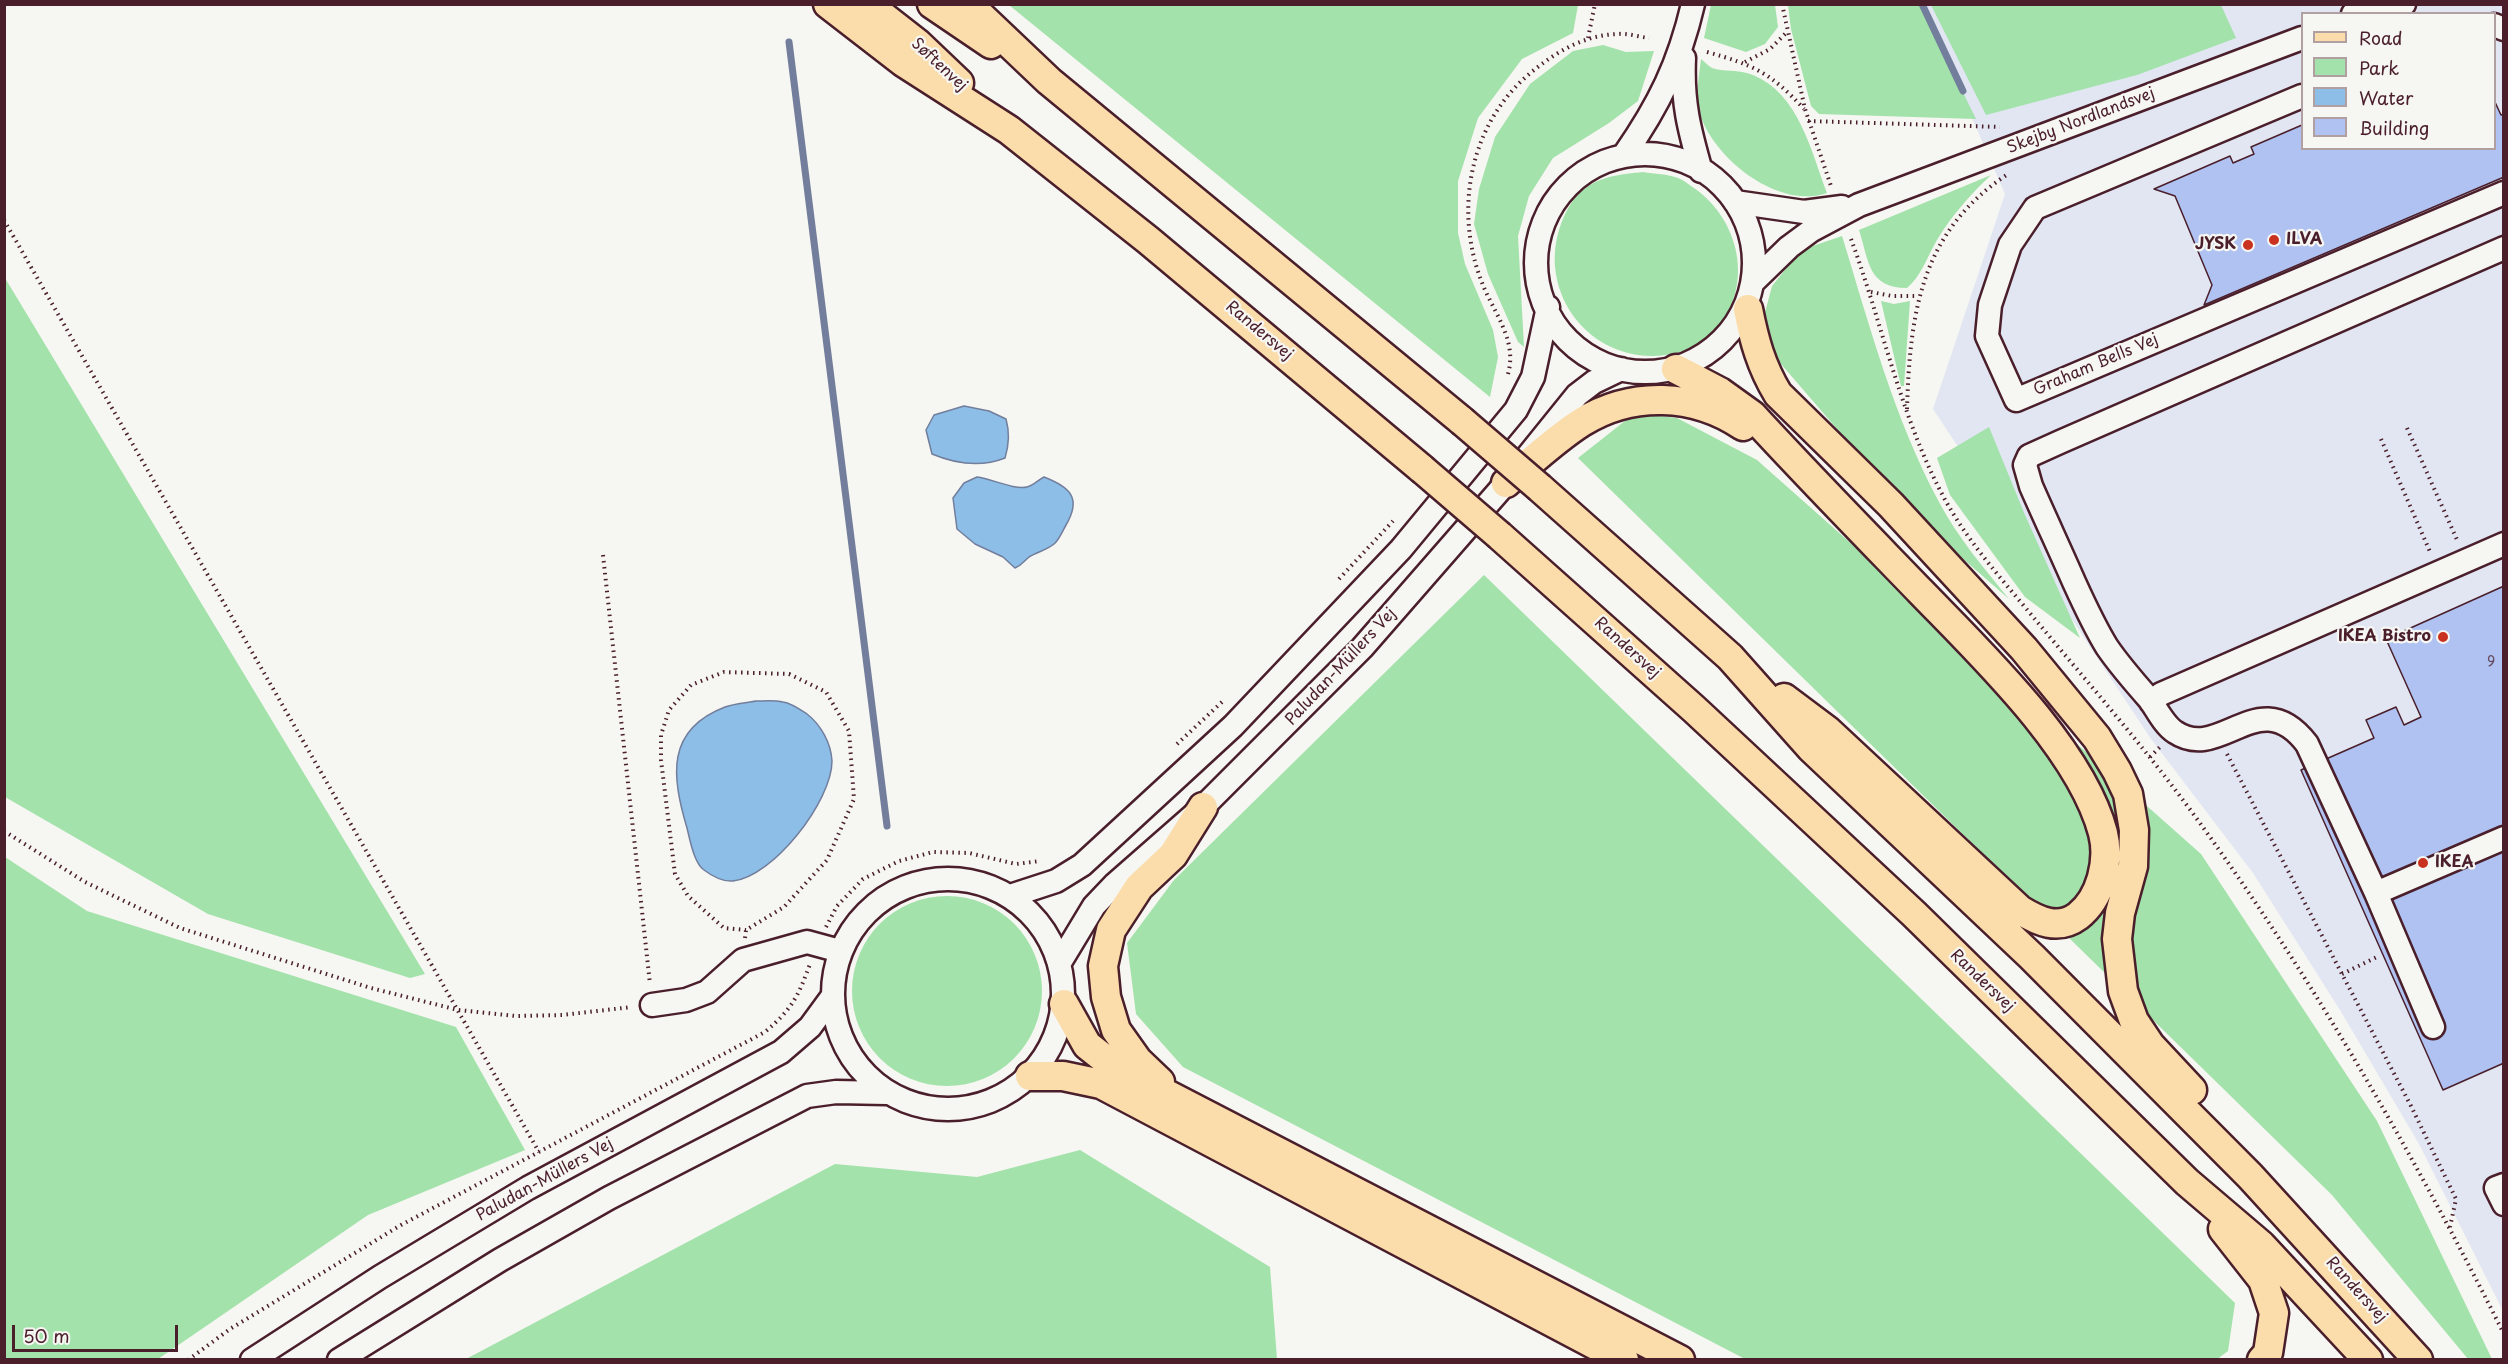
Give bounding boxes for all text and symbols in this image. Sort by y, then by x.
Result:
legend [2301,12,2496,150]
text: Road [2359,24,2403,51]
street label: Søftenvej [907,34,971,96]
text: Park [2359,54,2399,81]
street label: Skejby Nordlandsvej [2005,84,2157,158]
text: Water [2359,84,2413,111]
text: Building [2359,114,2429,141]
place label: ILVA [2286,230,2322,250]
marker: ILVA [2267,233,2281,247]
place label: JYSK [2195,235,2236,255]
marker: JYSK [2241,238,2255,252]
street label: Randersvej [1221,297,1297,365]
street label: Graham Bells Vej [2031,330,2161,400]
street label: Paludan-Müllers Vej [1282,604,1400,730]
street label: Randersvej [1590,613,1664,683]
place label: IKEA Bistro [2338,627,2431,647]
marker: IKEA Bistro [2436,630,2450,644]
house number: 9 [2487,654,2495,670]
place label: IKEA [2435,853,2474,873]
marker: IKEA [2416,856,2430,870]
street label: Randersvej [1946,946,2018,1016]
street label: Paludan-Müllers Vej [473,1134,617,1226]
street label: Randersvej [2321,1253,2391,1327]
scale bar [15,1313,182,1351]
text: 50 m [23,1322,70,1349]

